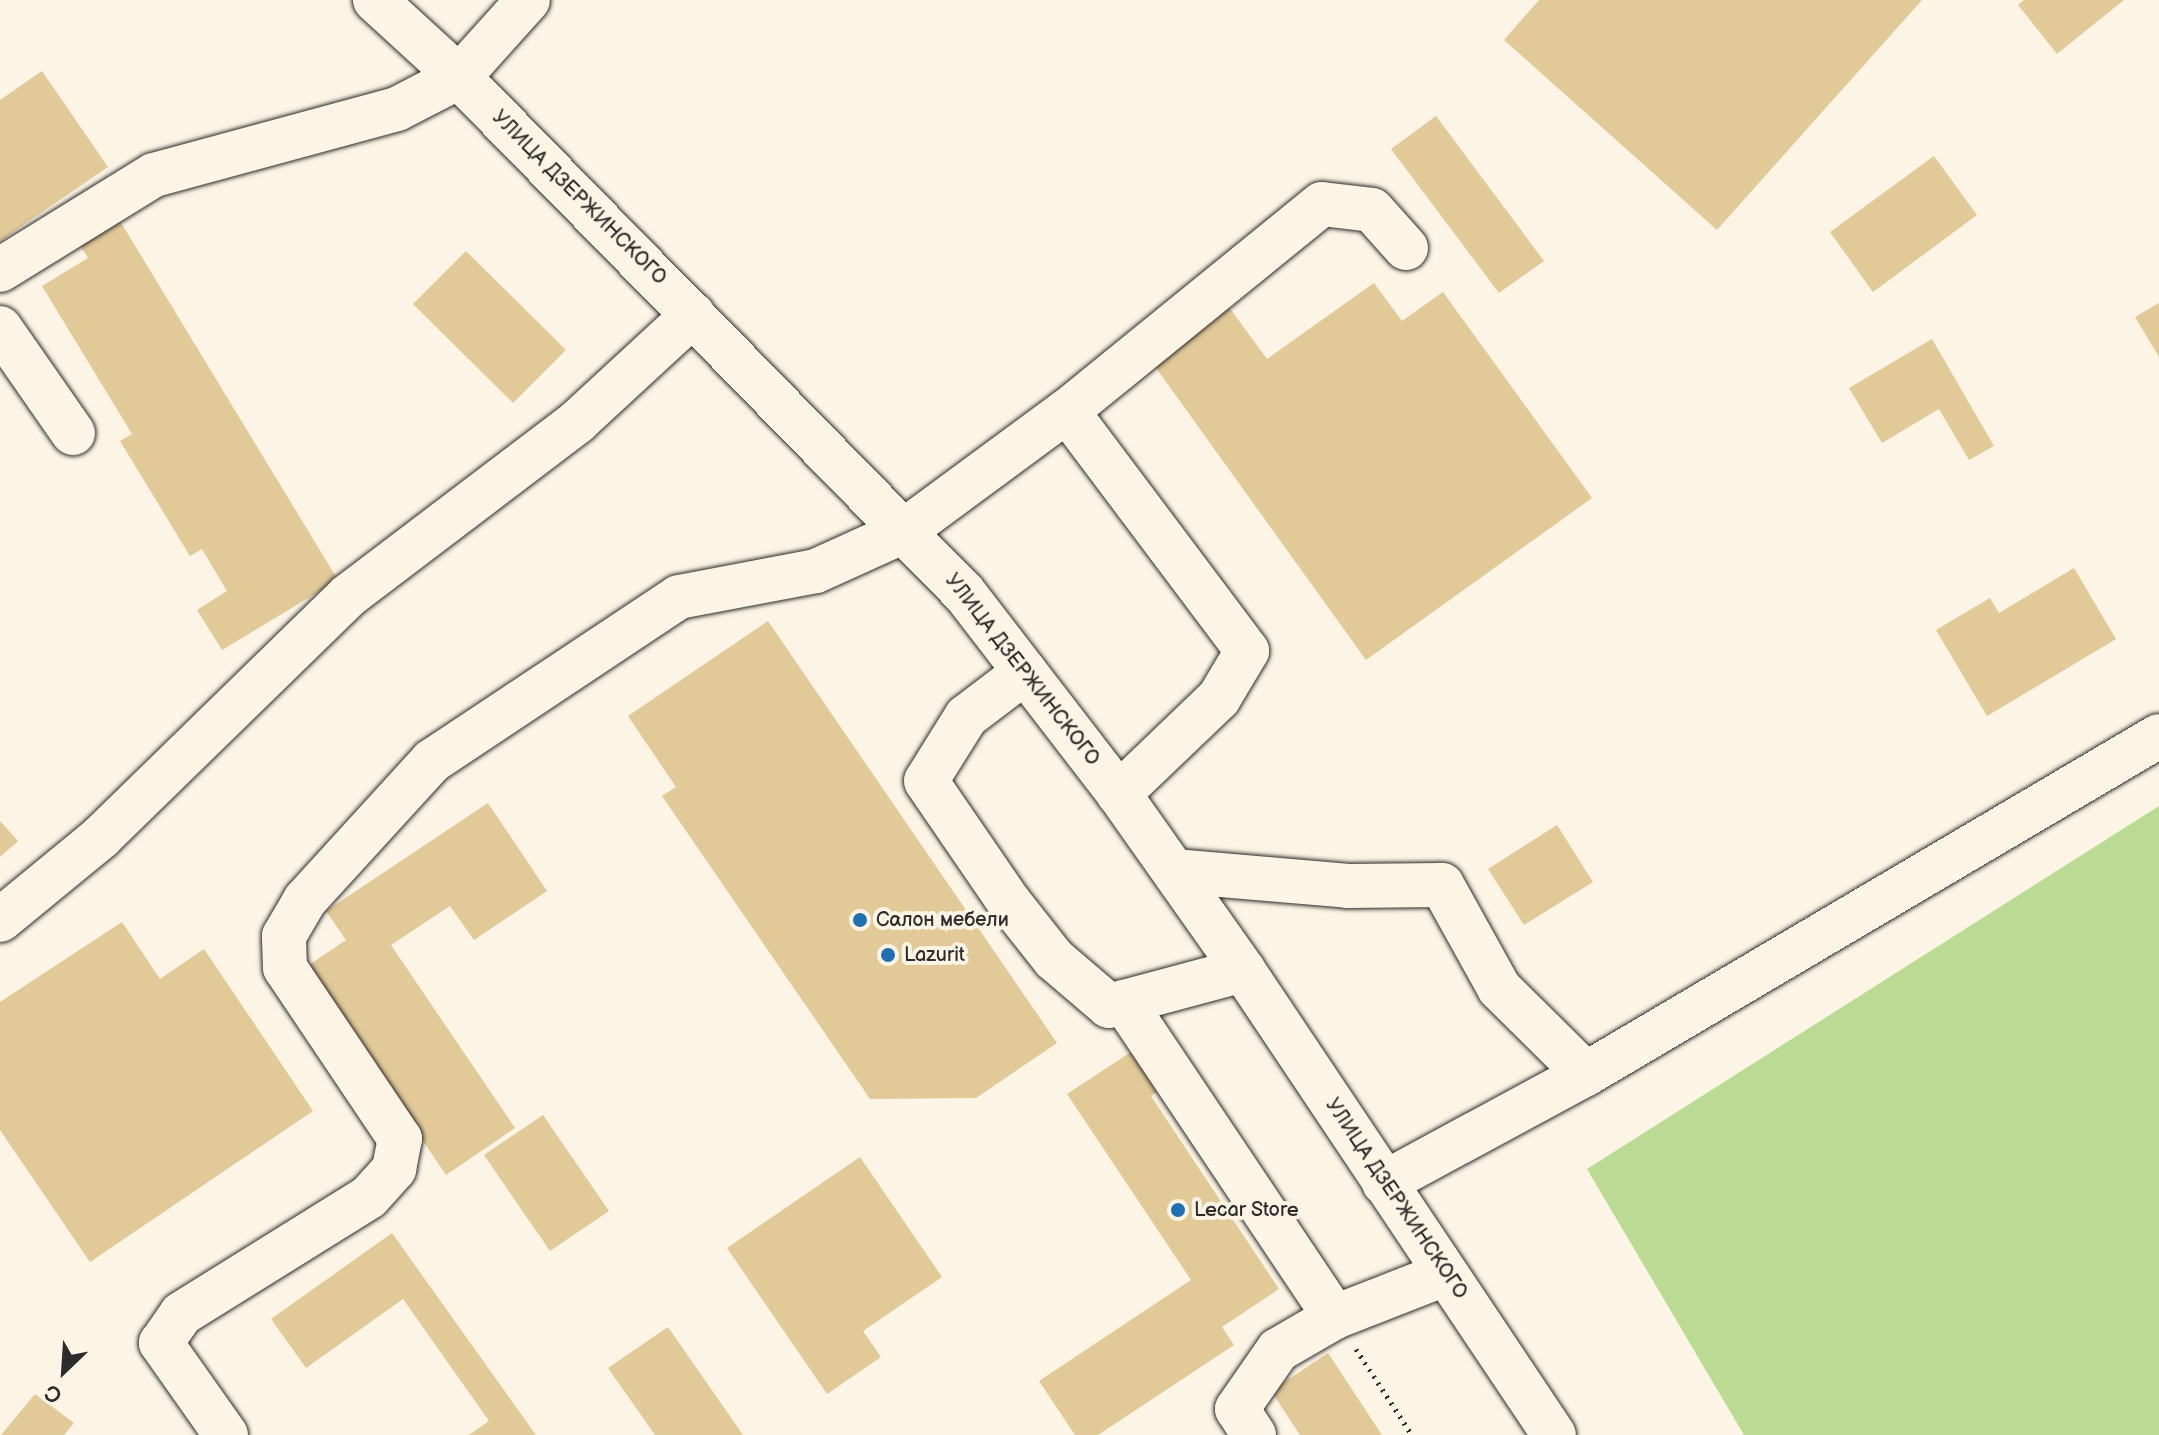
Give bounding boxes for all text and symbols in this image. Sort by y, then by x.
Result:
street label: УЛИЦА ДЗЕРЖИНСКОГО [487,106,671,290]
street label: УЛИЦА ДЗЕРЖИНСКОГО [940,569,1104,771]
place label: Салон мебели [876,908,1009,932]
marker: Салон мебели [851,911,869,929]
place label: Lazurit [904,943,965,967]
marker: Lazurit [879,946,897,964]
street label: УЛИЦА ДЗЕРЖИНСКОГО [1320,1094,1472,1304]
place label: Lecar Store [1194,1198,1299,1222]
marker: Lecar Store [1169,1201,1187,1219]
north arrow [24,1331,104,1411]
text: С [41,1378,66,1409]

